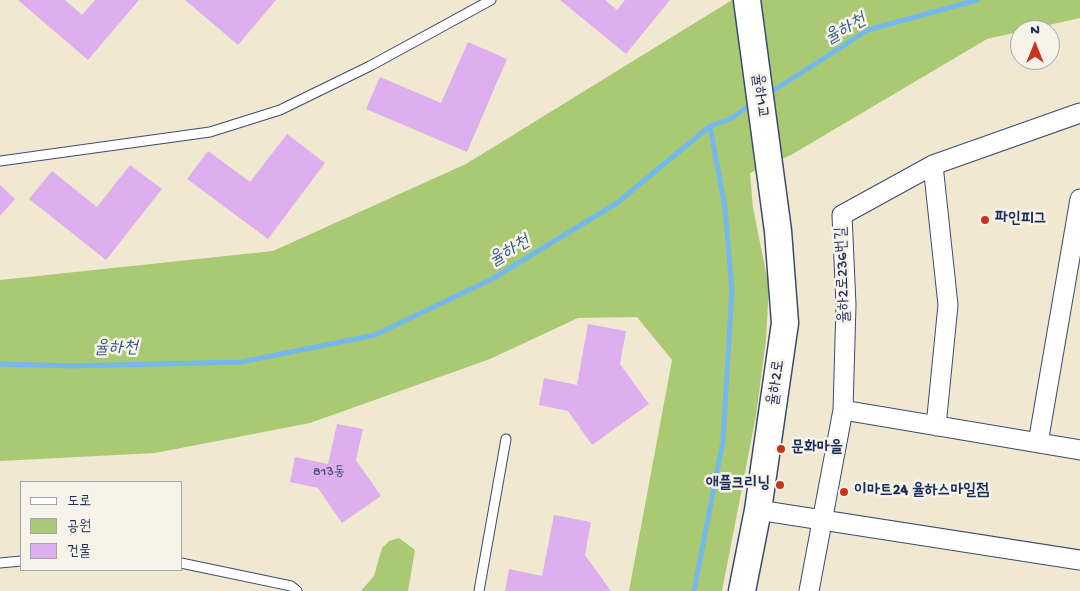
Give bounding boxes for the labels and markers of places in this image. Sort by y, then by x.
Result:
place label: 파인피그 [995,210,1046,230]
marker: 파인피그 [979,214,991,226]
place label: 문화마을 [791,439,842,459]
marker: 문화마을 [775,443,787,455]
place label: 애플크리닝 [706,475,770,495]
marker: 애플크리닝 [774,479,786,491]
place label: 이마트24 율하스마일점 [854,482,989,502]
marker: 이마트24 율하스마일점 [838,486,850,498]

